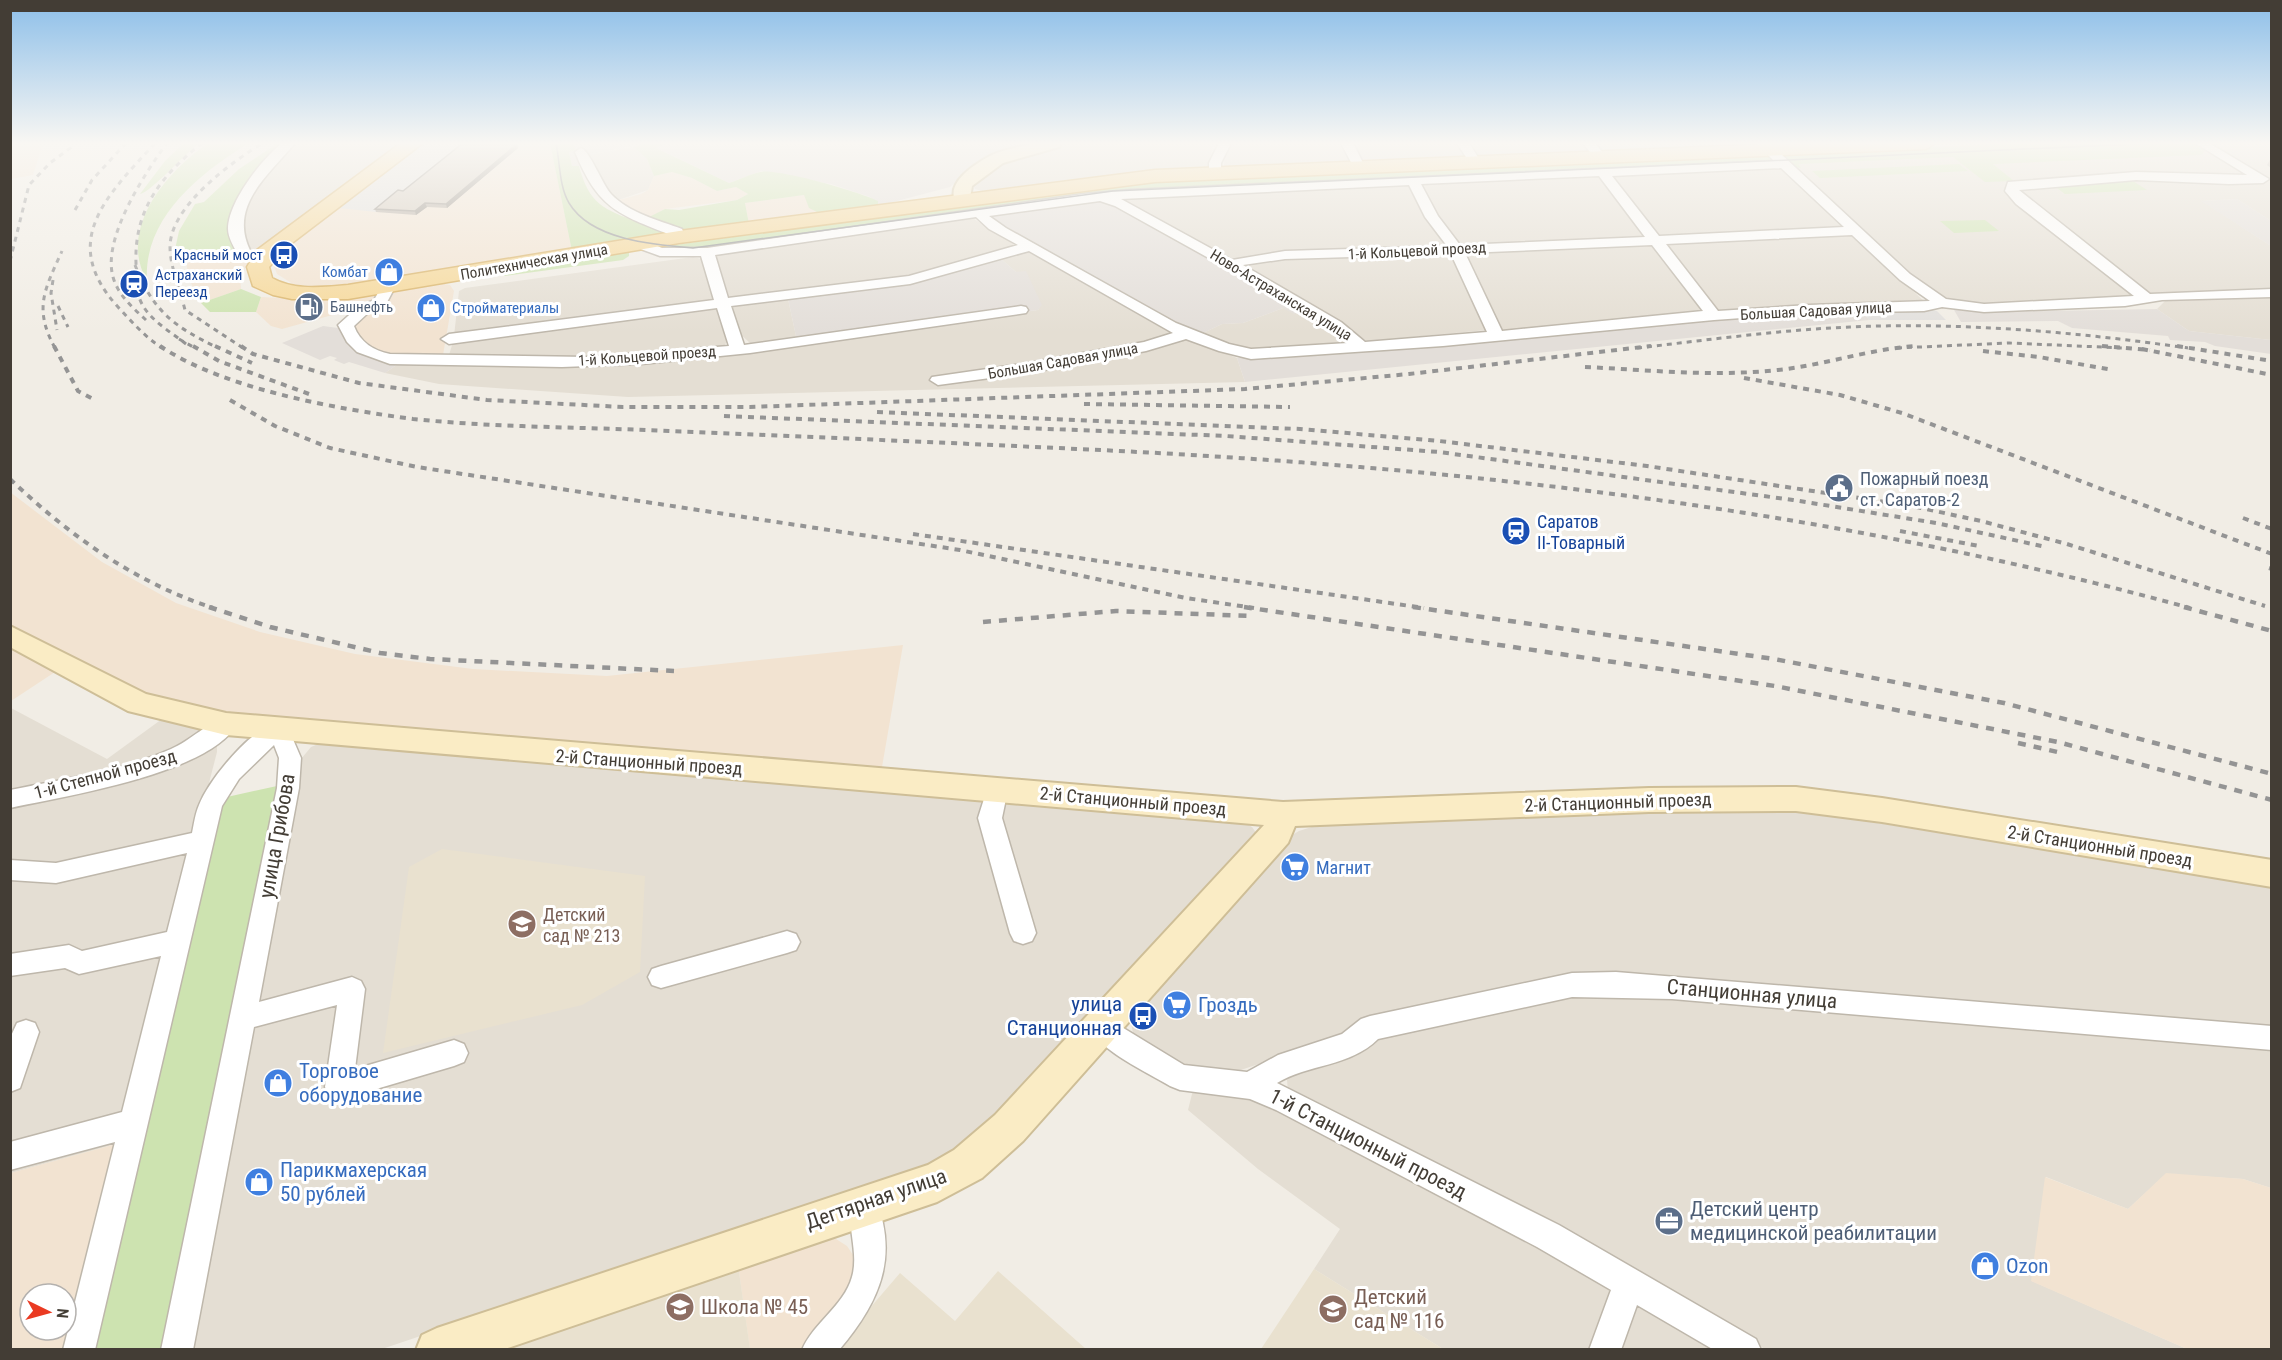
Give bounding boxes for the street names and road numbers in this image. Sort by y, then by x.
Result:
street label: 1-й Кольцевой проезд [1348,238,1486,264]
street label: Политехническая улица [459,240,609,284]
street label: Ново-Астраханская улица [1207,246,1355,344]
street label: Большая Садовая улица [1740,298,1892,324]
street label: Большая Садовая улица [987,339,1139,383]
street label: 1-й Кольцевой проезд [578,342,716,370]
street label: 1-й Степной проезд [32,745,179,803]
street label: 2-й Станционный проезд [555,745,743,779]
street label: улица Грибова [254,772,300,900]
street label: 2-й Станционный проезд [1039,782,1227,820]
street label: 2-й Станционный проезд [1524,788,1712,816]
street label: 2-й Станционный проезд [2006,821,2194,871]
street label: Станционная улица [1666,975,1838,1013]
street label: 1-й Станционный проезд [1265,1084,1471,1204]
street label: Дегтярная улица [802,1164,950,1234]

